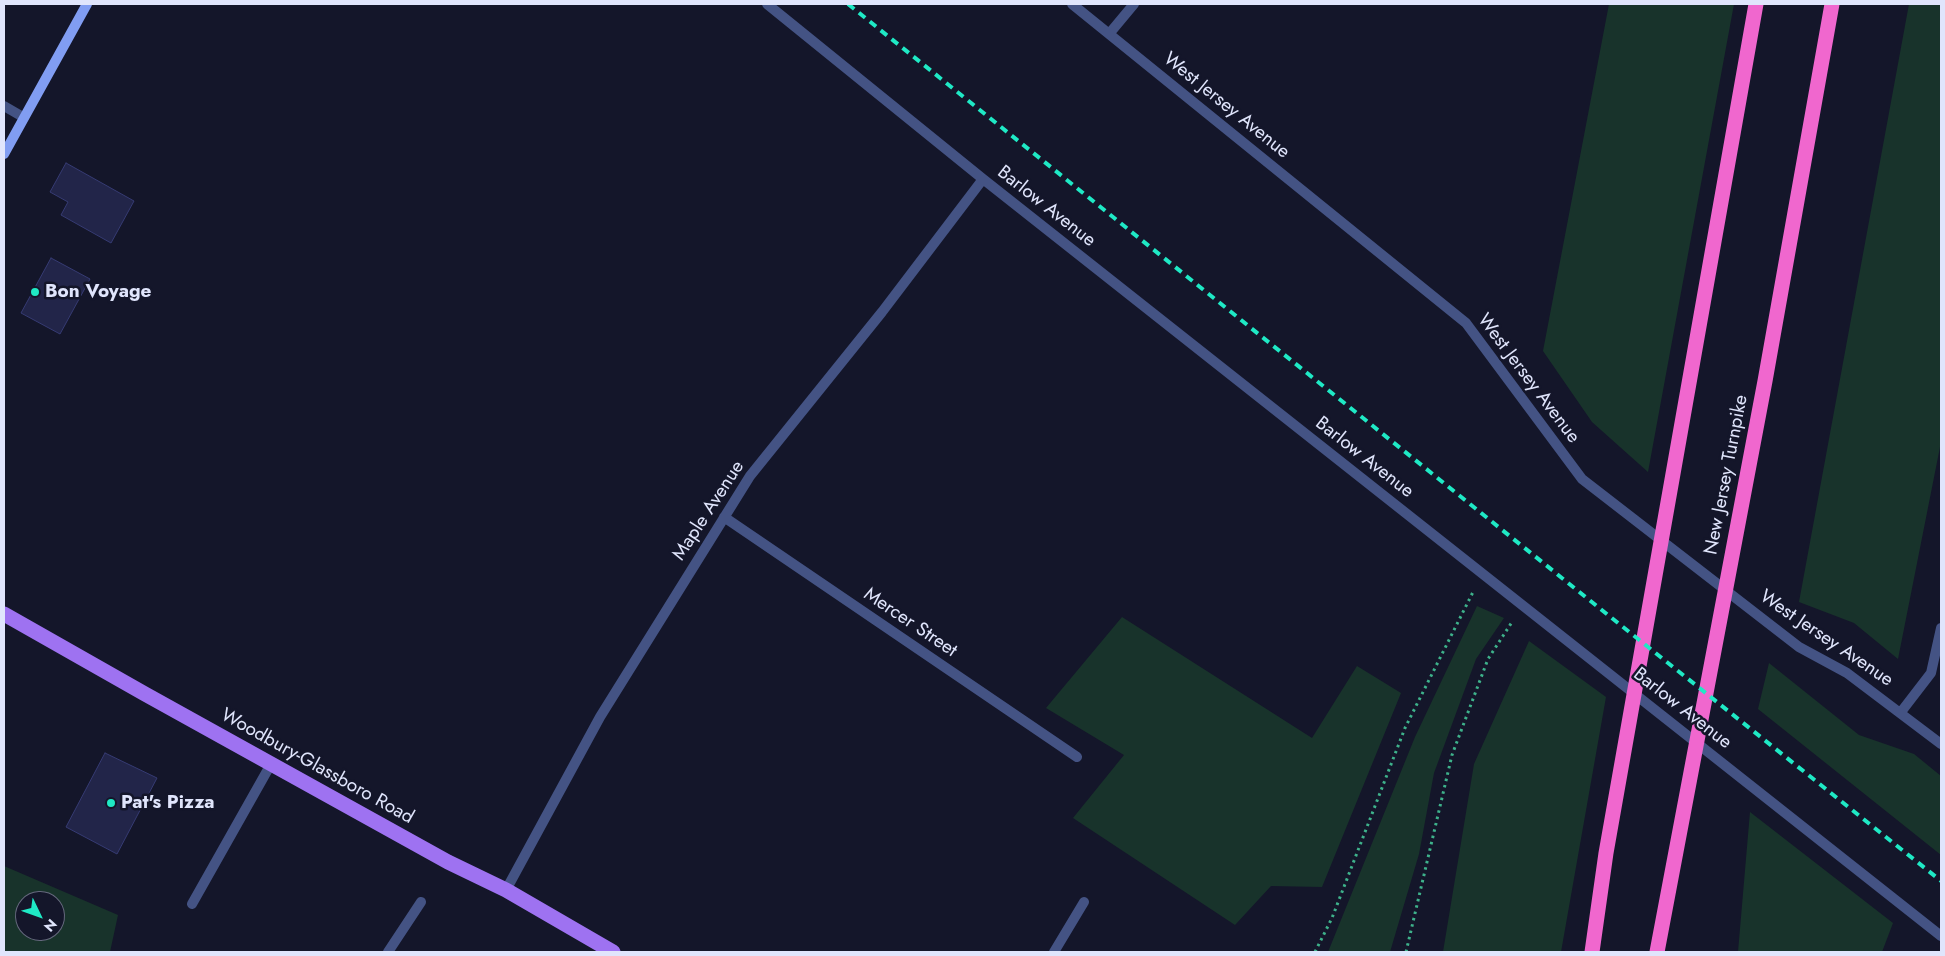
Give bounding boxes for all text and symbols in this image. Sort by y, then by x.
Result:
street label: West Jersey Avenue [1158,48,1294,164]
street label: Barlow Avenue [992,162,1100,252]
place label: Bon Voyage [45,281,151,303]
marker: Bon Voyage [29,286,41,298]
street label: West Jersey Avenue [1472,310,1584,448]
street label: New Jersey Turnpike [1700,393,1754,557]
street label: Barlow Avenue [1310,413,1418,503]
street label: Maple Avenue [668,457,750,565]
street label: Mercer Street [859,583,961,663]
street label: West Jersey Avenue [1755,586,1897,692]
street label: Barlow Avenue [1628,664,1736,754]
street label: Woodbury-Glassboro Road [217,704,417,830]
place label: Pat's Pizza [121,792,215,814]
marker: Pat's Pizza [105,797,117,809]
north arrow [15,891,65,941]
text: N [39,915,62,936]

